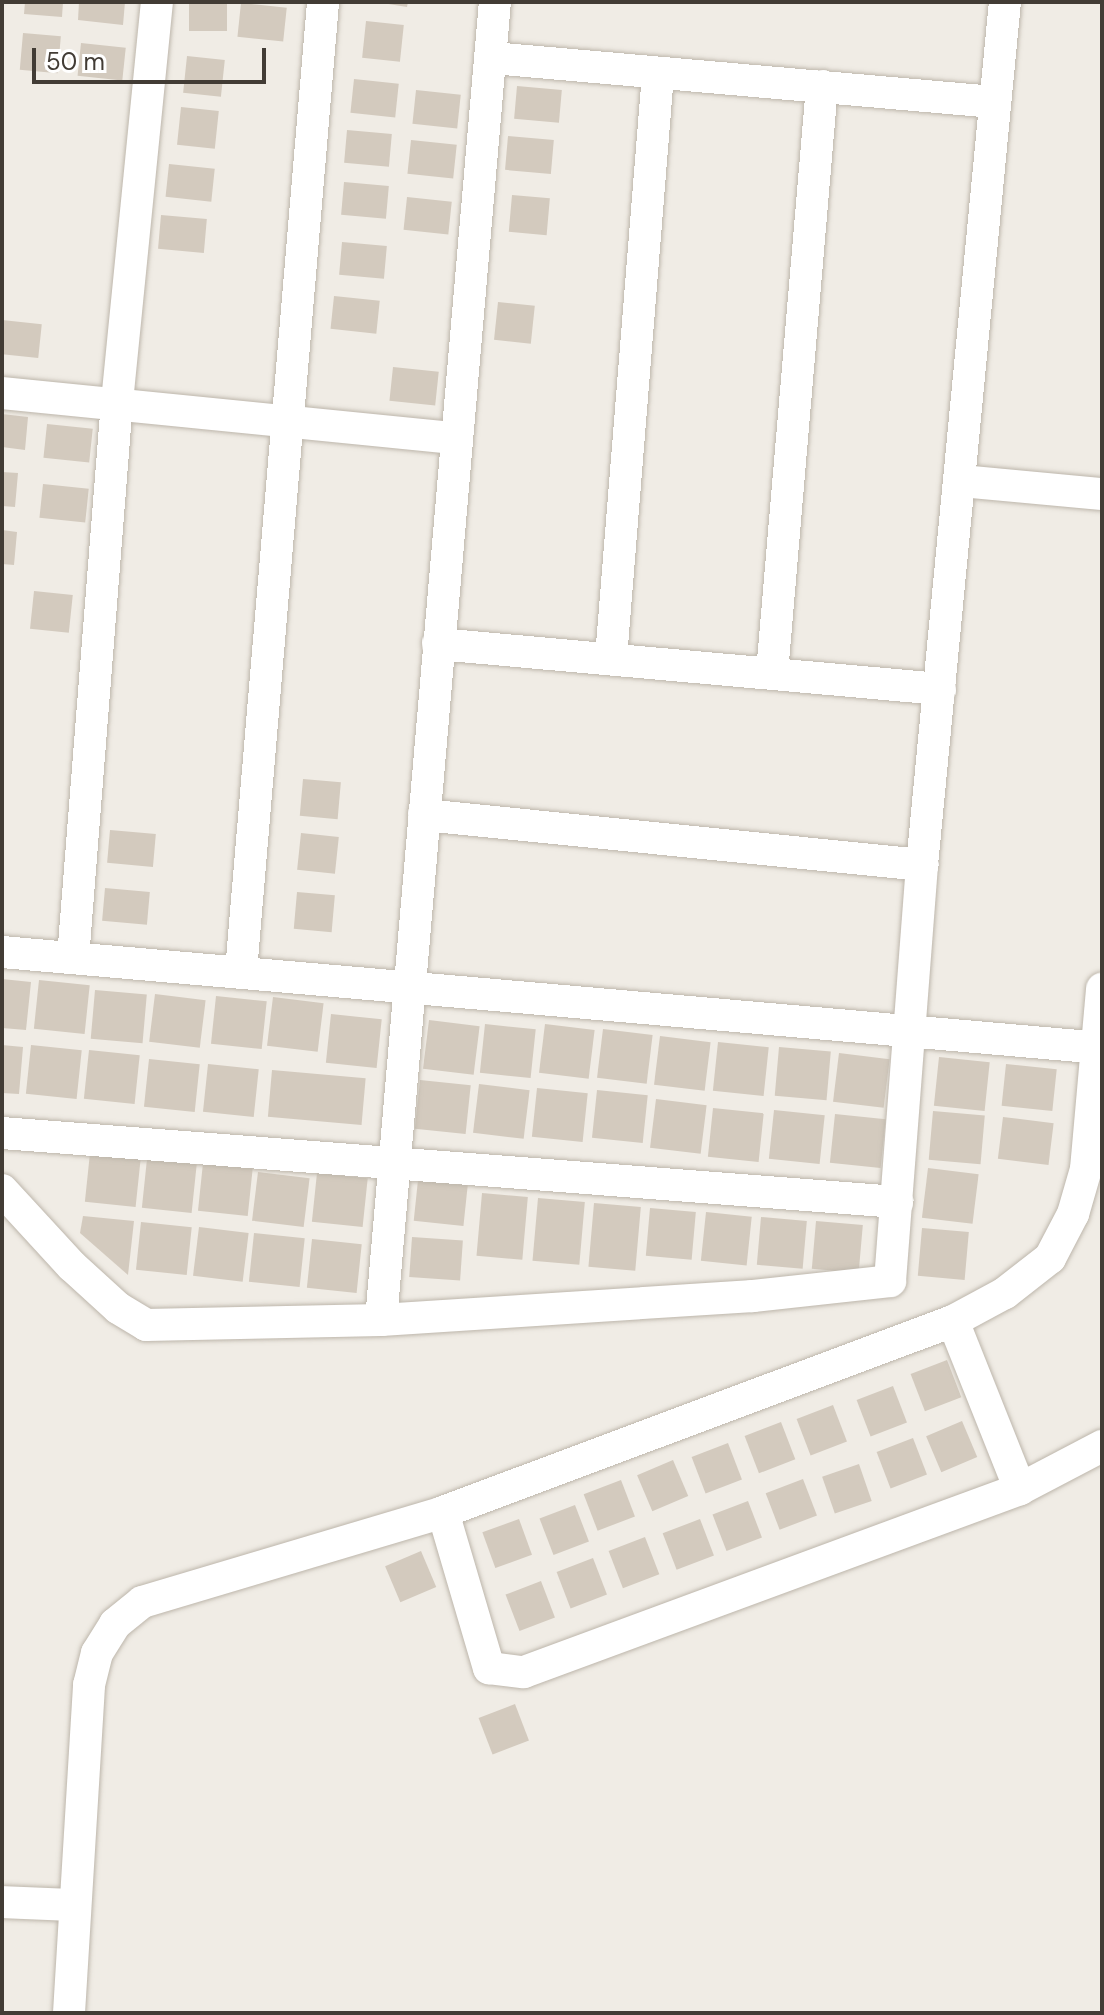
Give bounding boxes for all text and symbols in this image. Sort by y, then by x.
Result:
scale bar [36,32,270,82]
text: 50 m [46,46,105,77]

